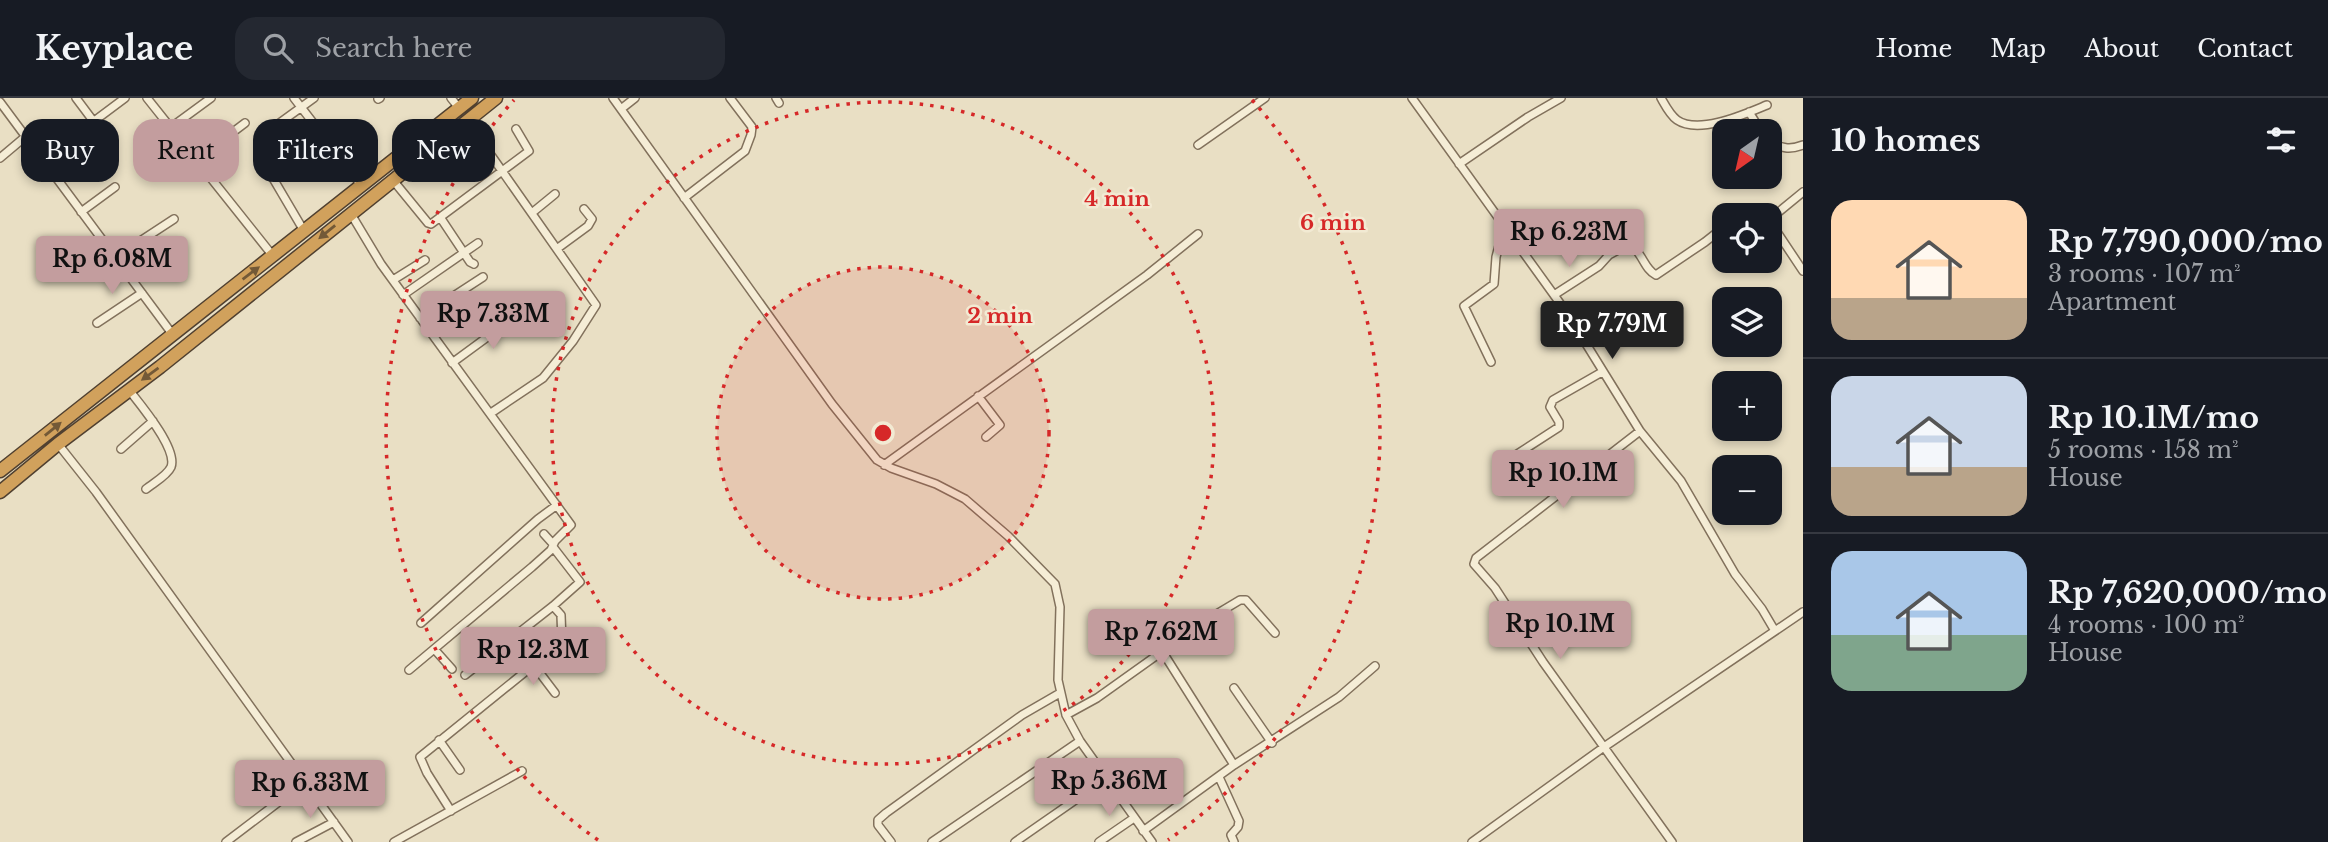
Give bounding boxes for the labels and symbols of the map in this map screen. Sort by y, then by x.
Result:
north arrow [1712,119,1782,189]
text: 4 min [1084,186,1150,212]
pin: Rp 6.23M [1497,209,1641,269]
text: 6 min [1300,210,1366,236]
one-way arrow [319,224,337,239]
pin: Rp 6.08M [40,236,184,296]
one-way arrow [242,265,260,280]
pin: Rp 7.33M [421,292,565,351]
pin: Rp 7.79M [1540,302,1684,361]
text: 2 min [967,303,1033,329]
one-way arrow [141,367,159,381]
one-way arrow [44,421,62,436]
centre of rings [871,421,895,445]
pin: Rp 10.1M [1491,450,1635,510]
pin: Rp 10.1M [1488,602,1632,661]
pin: Rp 7.62M [1089,610,1233,669]
pin: Rp 12.3M [461,628,605,687]
pin: Rp 5.36M [1037,758,1181,818]
pin: Rp 6.33M [238,760,382,820]

